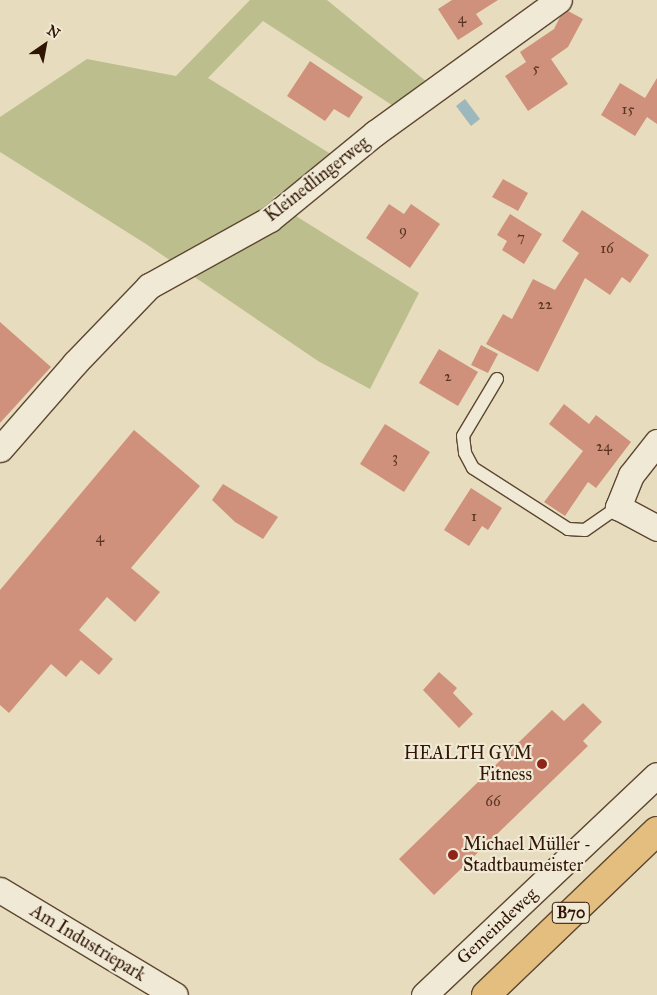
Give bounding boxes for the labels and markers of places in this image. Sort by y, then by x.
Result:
place label: HEALTH GYM Fitness [404,743,532,786]
marker: HEALTH GYM Fitness [536,758,548,770]
place label: Michael Müller - Stadtbaumeister [463,834,591,876]
marker: Michael Müller - Stadtbaumeister [447,849,459,861]

